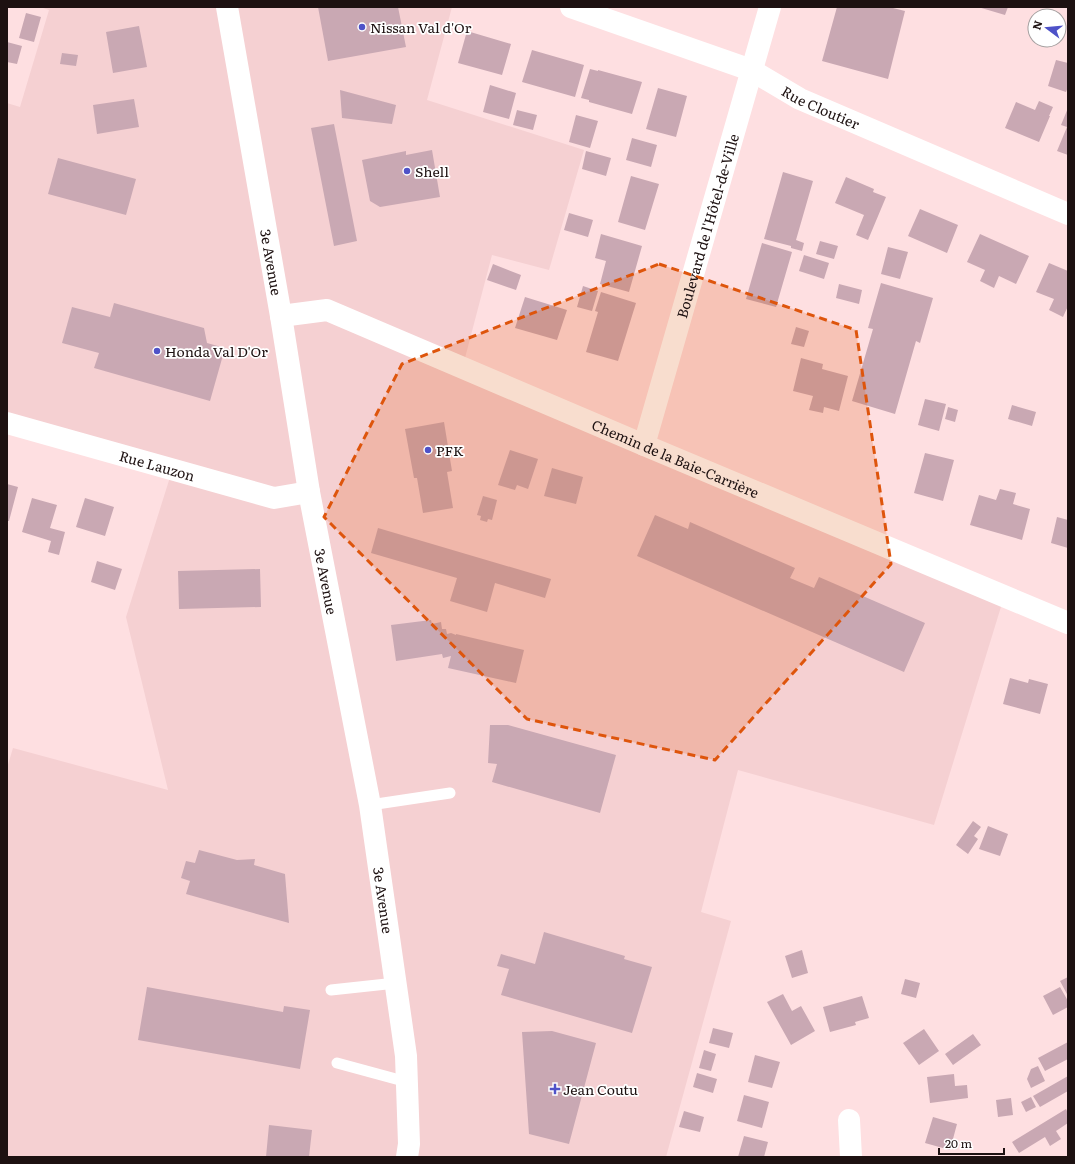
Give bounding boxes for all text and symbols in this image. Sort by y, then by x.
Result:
north arrow [1027,8,1067,48]
place label: Nissan Val d'Or [370,17,472,37]
text: N [1027,18,1045,32]
marker: Nissan Val d'Or [357,22,367,32]
street label: Rue Cloutier [778,81,863,134]
street label: Boulevard de l'Hôtel-de-Ville [671,131,743,320]
place label: Shell [415,161,449,181]
marker: Shell [402,166,412,176]
street label: 3e Avenue [256,227,287,297]
place label: Honda Val D'Or [165,341,268,361]
marker: Honda Val D'Or [152,346,162,356]
street label: Chemin de la Baie-Carrière [589,414,762,502]
place label: PFK [436,440,464,460]
street label: Rue Lauzon [117,445,197,485]
marker: PFK [423,445,433,455]
street label: 3e Avenue [310,547,343,616]
street label: 3e Avenue [369,866,398,935]
place label: Jean Coutu [563,1079,638,1099]
marker: Jean Coutu [550,1084,560,1094]
scale bar [939,1130,1004,1156]
text: 20 m [945,1134,972,1152]

